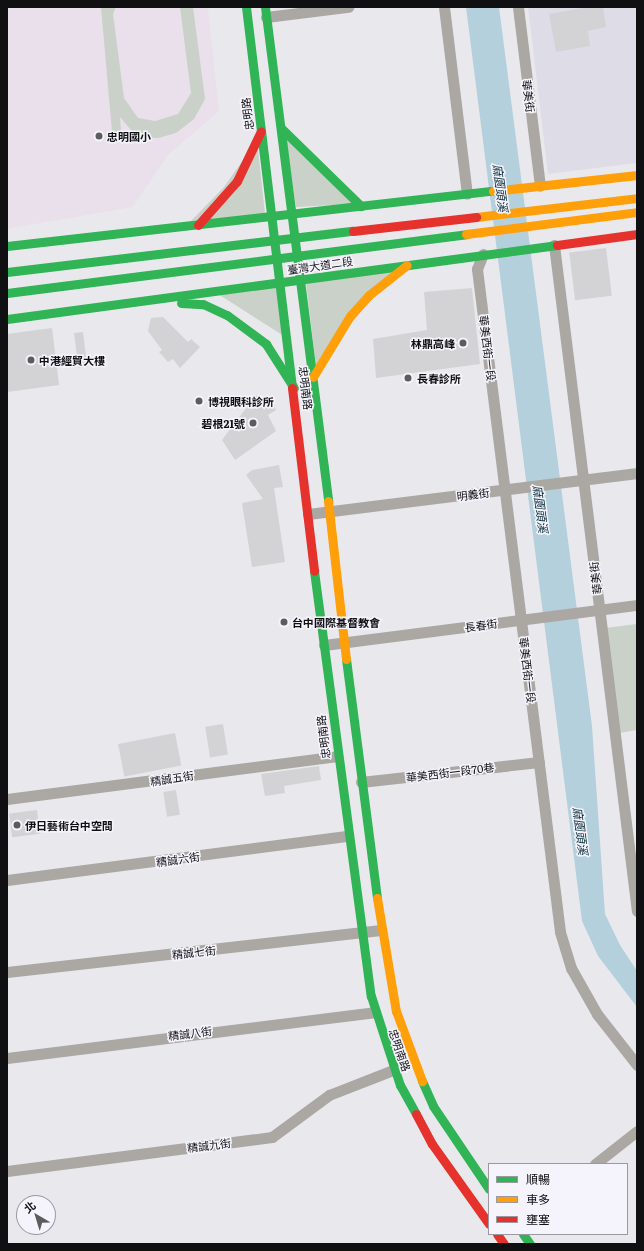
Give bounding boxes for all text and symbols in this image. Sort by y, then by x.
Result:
street label: 華美街 [520,79,538,113]
street label: 忠明路 [238,97,256,131]
place label: 忠明國小 [107,129,151,143]
marker: 忠明國小 [94,131,104,141]
water label: 麻園頭溪 [490,163,510,213]
street label: 臺灣大道二段 [286,254,354,276]
street label: 華美西街一段 [477,314,499,382]
place label: 林鼎高峰 [411,336,455,350]
marker: 林鼎高峰 [458,338,468,348]
place label: 中港經貿大樓 [39,353,105,367]
marker: 中港經貿大樓 [26,355,36,365]
street label: 忠明南路 [297,365,315,411]
place label: 長春診所 [417,371,461,385]
marker: 長春診所 [402,372,414,384]
place label: 博視眼科診所 [208,394,274,408]
marker: 博視眼科診所 [193,395,205,407]
place label: 碧根21號 [202,416,245,430]
marker: 碧根21號 [248,418,258,428]
water label: 麻園頭溪 [530,484,550,534]
street label: 明義街 [456,485,490,503]
street label: 華美街 [586,561,604,595]
place label: 台中國際基督教會 [292,615,380,629]
street label: 長春街 [464,616,498,634]
marker: 台中國際基督教會 [279,617,289,627]
street label: 華美西街一段 [517,636,539,704]
street label: 忠明南路 [314,714,332,760]
street label: 華美西街一段70巷 [405,760,495,784]
street label: 精誠五街 [149,768,195,788]
water label: 麻園頭溪 [570,806,590,856]
place label: 伊日藝術台中空間 [25,818,113,832]
marker: 伊日藝術台中空間 [12,820,22,830]
street label: 精誠六街 [155,849,201,869]
street label: 精誠七街 [171,943,217,961]
street label: 精誠八街 [167,1024,213,1042]
street label: 忠明南路 [387,1027,413,1073]
street label: 精誠九街 [186,1136,232,1154]
legend [488,1163,628,1235]
text: 順暢 [526,1170,550,1188]
text: 車多 [526,1190,550,1208]
north arrow [16,1195,56,1235]
text: 北 [20,1197,38,1216]
text: 壅塞 [526,1210,550,1228]

